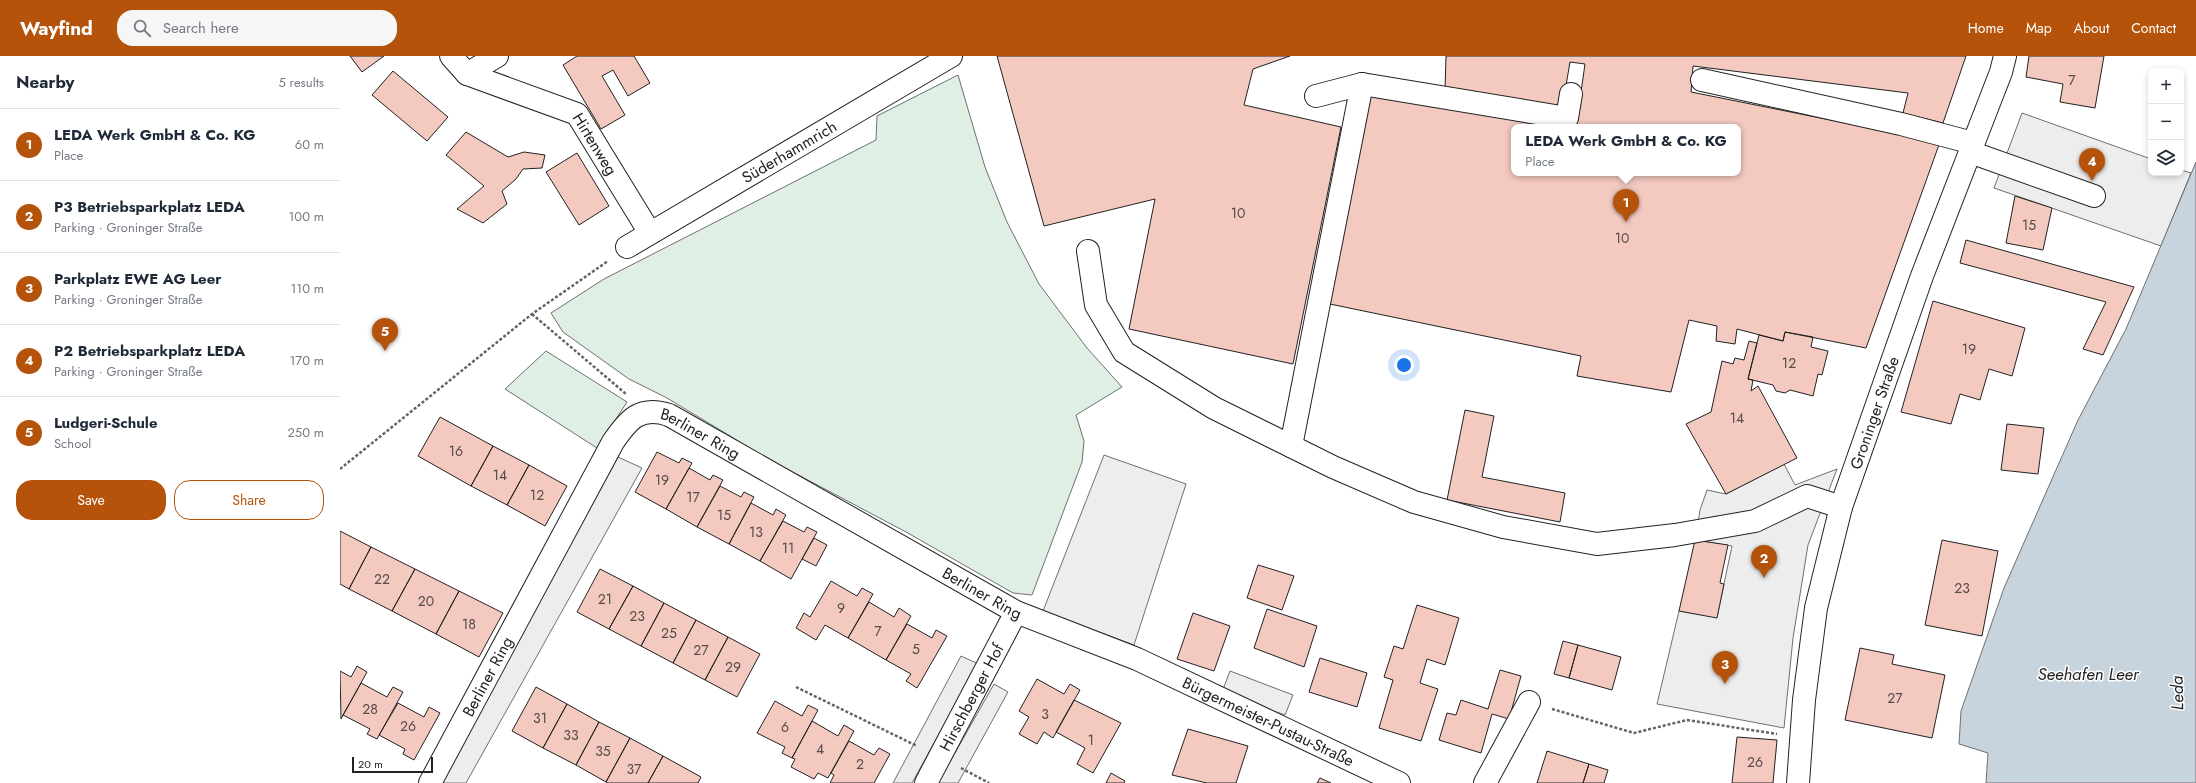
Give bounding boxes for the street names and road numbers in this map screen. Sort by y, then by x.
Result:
street label: Hirtenweg [567,108,623,180]
street label: Süderhammrich [737,115,841,189]
street label: Groninger Straße [1844,353,1905,472]
street label: Berliner Ring [658,402,744,465]
street label: Berliner Ring [938,561,1025,625]
street label: Berliner Ring [457,632,519,721]
street label: Hirschberger Hof [934,639,1010,755]
street label: Bürgermeister-Pustau-Straße [1178,671,1358,772]

